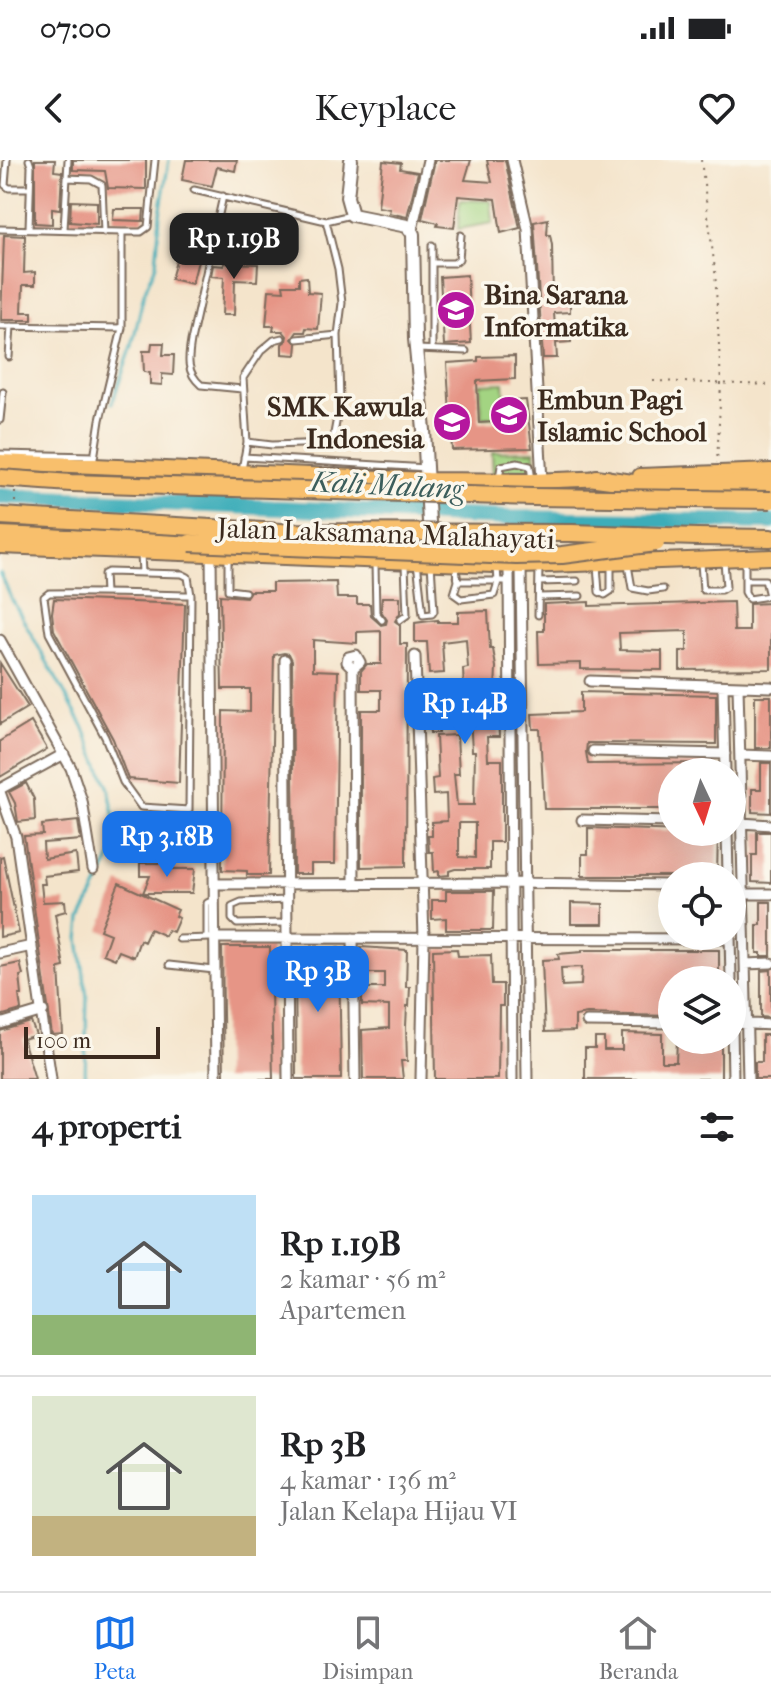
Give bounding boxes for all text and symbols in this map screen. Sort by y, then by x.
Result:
text: 07:00 [40,11,111,46]
icon: back [32,86,76,130]
icon: heart [695,86,739,130]
text: Keyplace [315,87,456,129]
pin: Rp 1.19B [151,213,317,281]
text: Rp 1.19B [188,223,280,254]
place label: Bina Sarana Informatika [484,278,629,343]
school or university icon: Bina Sarana Informatika [435,289,477,331]
place label: Embun Pagi Islamic School [537,383,707,448]
place label: SMK Kawula Indonesia [267,390,425,455]
school or university icon: Embun Pagi Islamic School [488,394,530,436]
school or university icon: SMK Kawula Indonesia [431,401,473,443]
water label: Kali Malang [308,464,466,507]
street label: Jalan Laksamana Malahayati [214,511,555,556]
pin: Rp 1.4B [391,678,539,746]
text: Rp 1.4B [422,688,508,719]
north arrow [658,758,746,846]
map controls [658,758,746,1054]
pin: Rp 3.18B [84,811,250,879]
text: Rp 3.18B [120,821,214,852]
button: locate [658,862,746,950]
pin: Rp 3B [262,946,374,1014]
text: Rp 3B [285,956,351,987]
button: layers [658,966,746,1054]
scale bar [24,1023,160,1059]
text: 100 m [36,1028,91,1054]
icon: filters [695,1105,739,1149]
text: 4 properti [32,1107,181,1147]
text: Rp 1.19B [280,1224,401,1264]
icon: home [96,1227,192,1323]
text: 2 kamar · 56 m² [280,1264,445,1295]
text: Apartemen [280,1295,406,1326]
text: Rp 3B [280,1425,366,1465]
icon: home [96,1428,192,1524]
text: 4 kamar · 136 m² [280,1465,456,1496]
text: Jalan Kelapa Hijau VI [280,1496,517,1527]
tab: Peta [93,1611,137,1685]
tab: Disimpan [322,1611,413,1685]
tab: Beranda [599,1611,678,1685]

